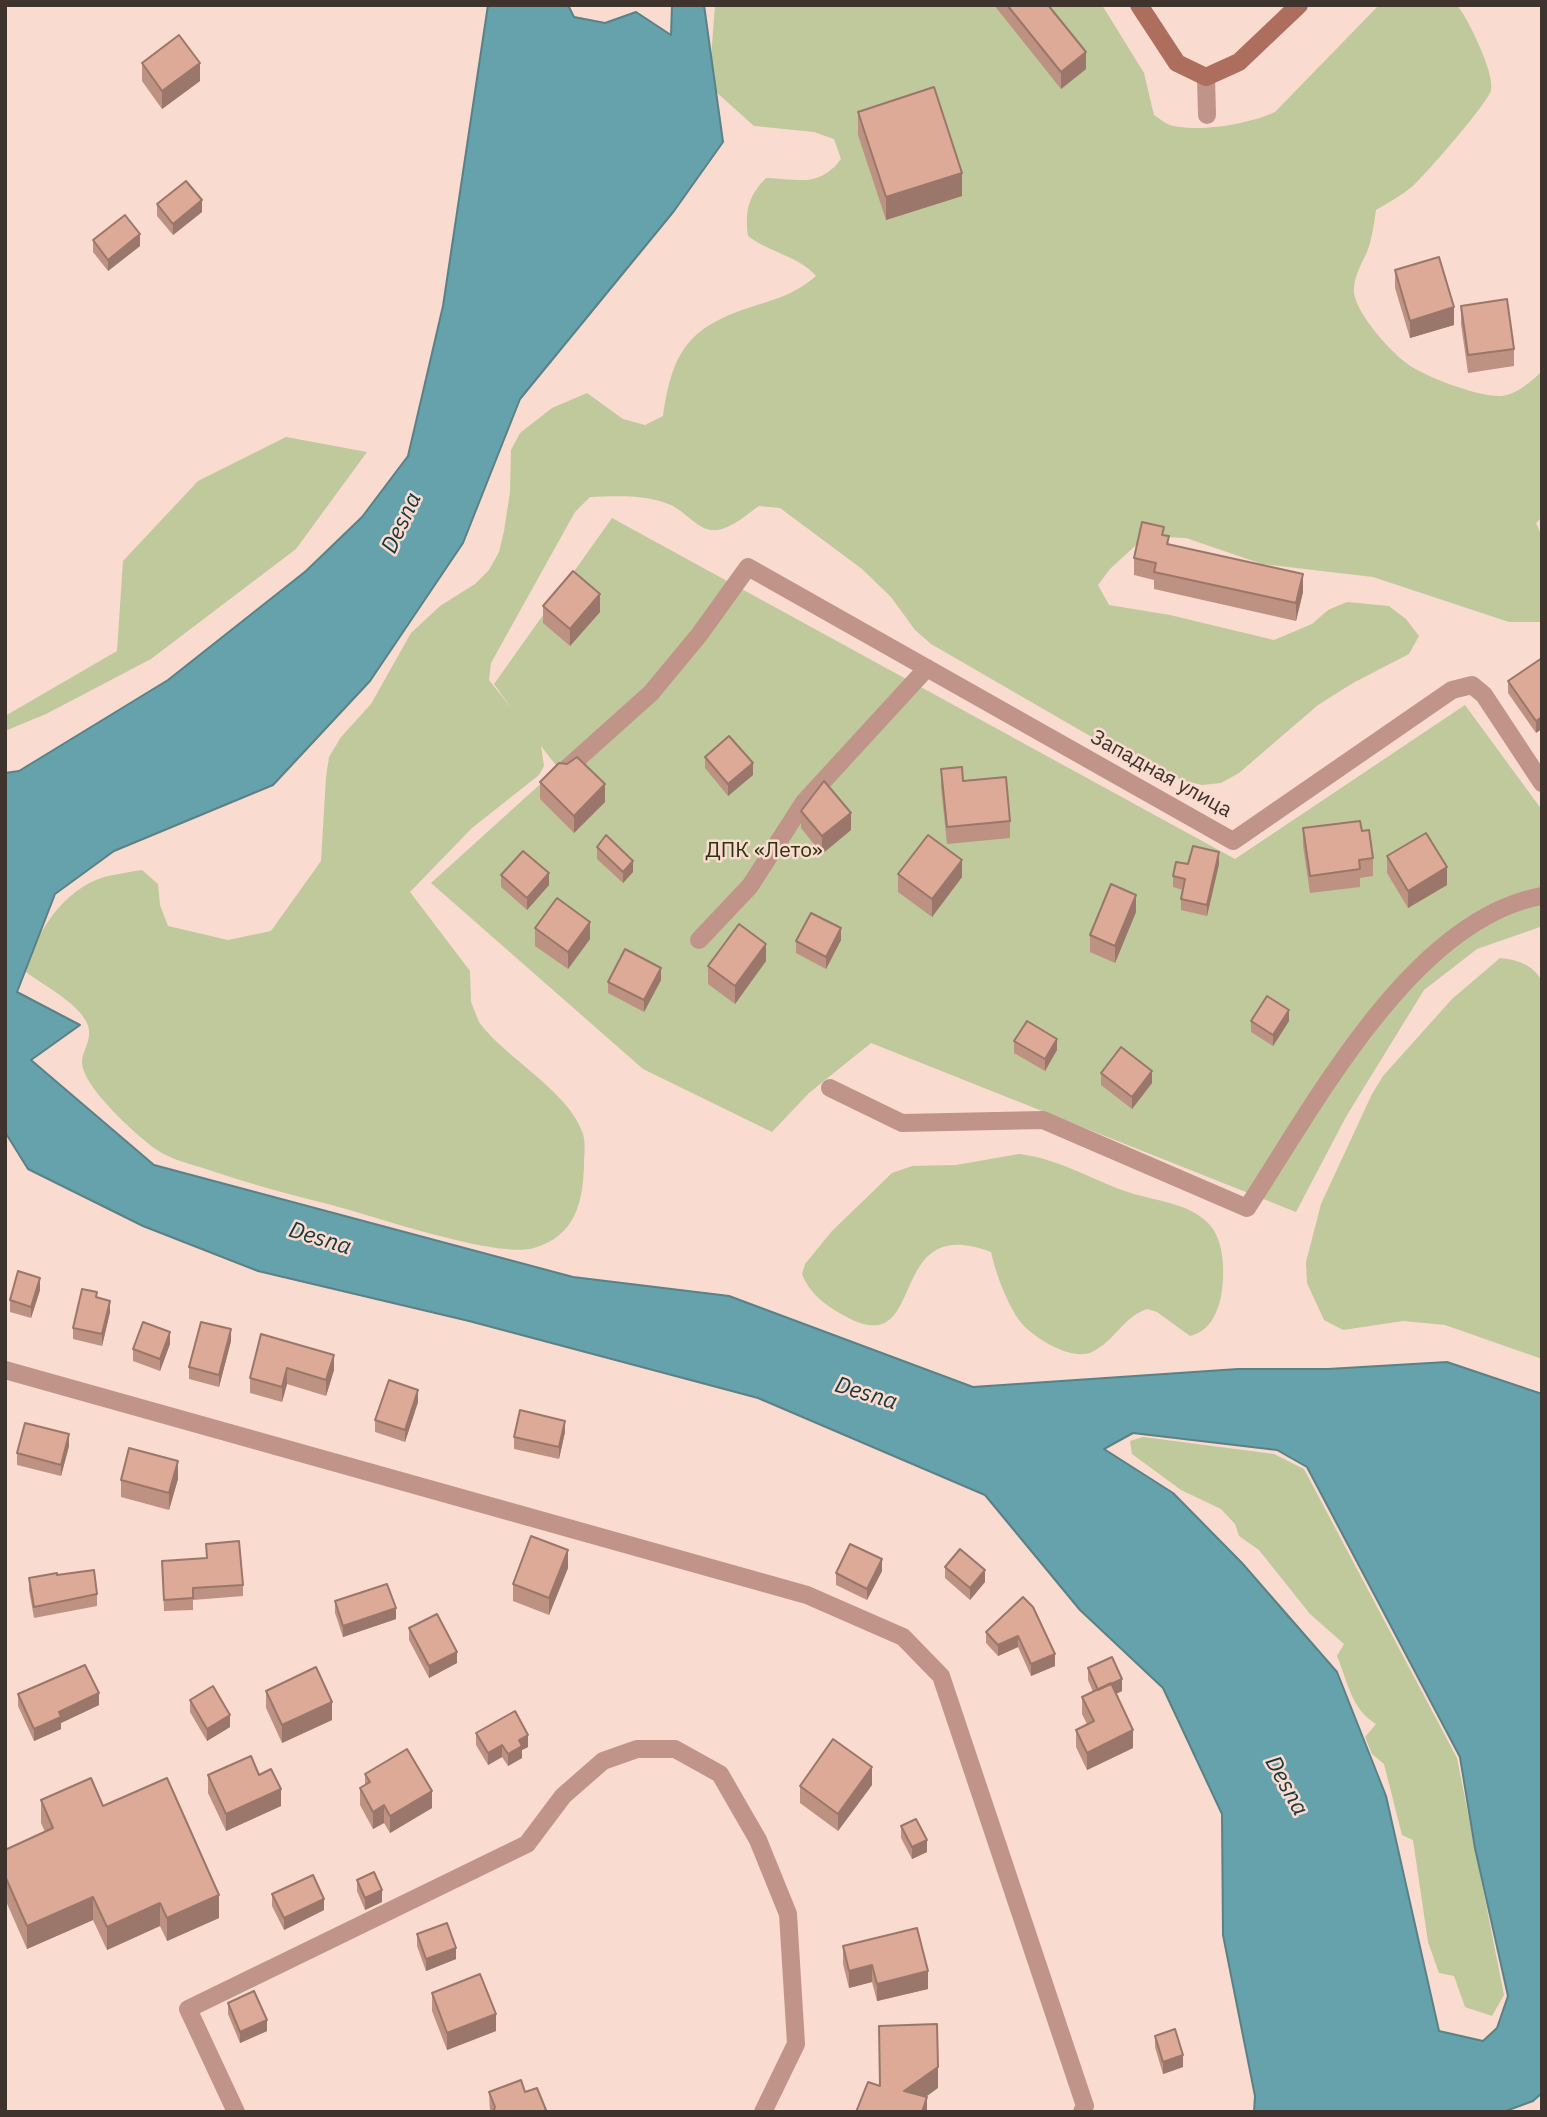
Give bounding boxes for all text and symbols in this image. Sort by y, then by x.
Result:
water label: Desna [376,488,428,558]
street label: Западная улица [1086,725,1236,823]
park label: ДПК «Лето» [706,838,822,864]
water label: Desna [285,1216,355,1262]
water label: Desna [831,1371,901,1417]
water label: Desna [1258,1751,1314,1821]

